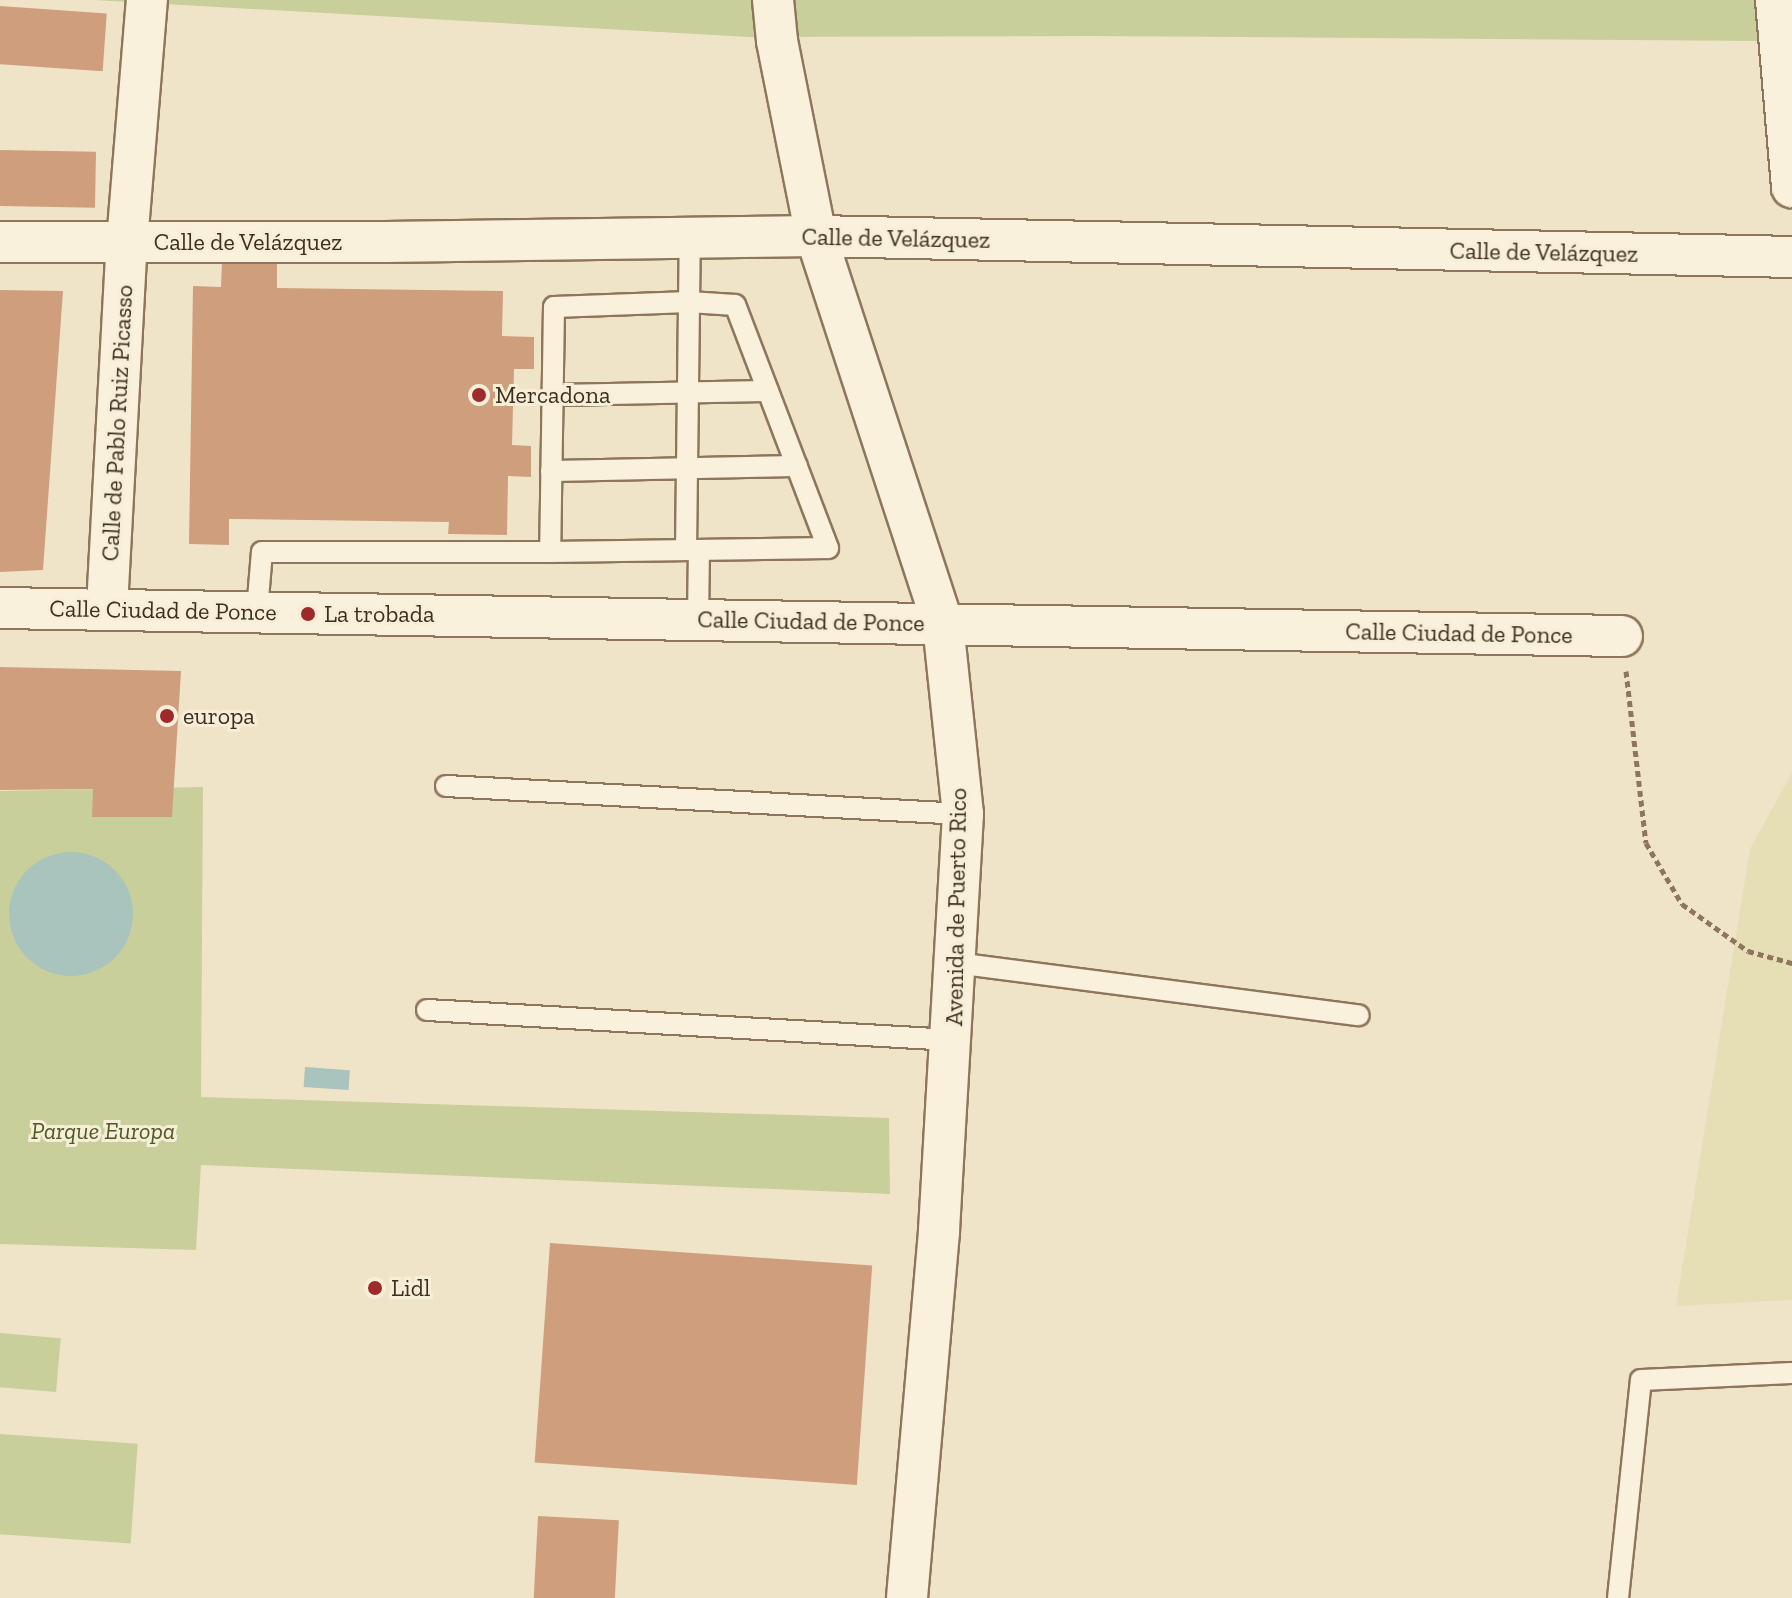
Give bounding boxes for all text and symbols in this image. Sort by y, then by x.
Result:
street label: Calle de Velázquez [801,222,991,254]
street label: Calle de Velázquez [153,228,343,256]
street label: Calle de Velázquez [1449,236,1639,268]
street label: Calle de Pablo Ruiz Picasso [95,284,139,562]
place label: Mercadona [495,381,610,409]
marker: Mercadona [470,386,488,404]
street label: Calle Ciudad de Ponce [49,594,277,626]
place label: La trobada [324,600,435,628]
marker: La trobada [299,605,317,623]
street label: Calle Ciudad de Ponce [697,605,925,637]
street label: Calle Ciudad de Ponce [1345,617,1573,649]
place label: europa [183,702,255,730]
marker: europa [158,707,176,725]
street label: Avenida de Puerto Rico [940,788,972,1026]
park label: Parque Europa [31,1117,175,1145]
place label: Lidl [391,1274,430,1302]
marker: Lidl [366,1279,384,1297]

